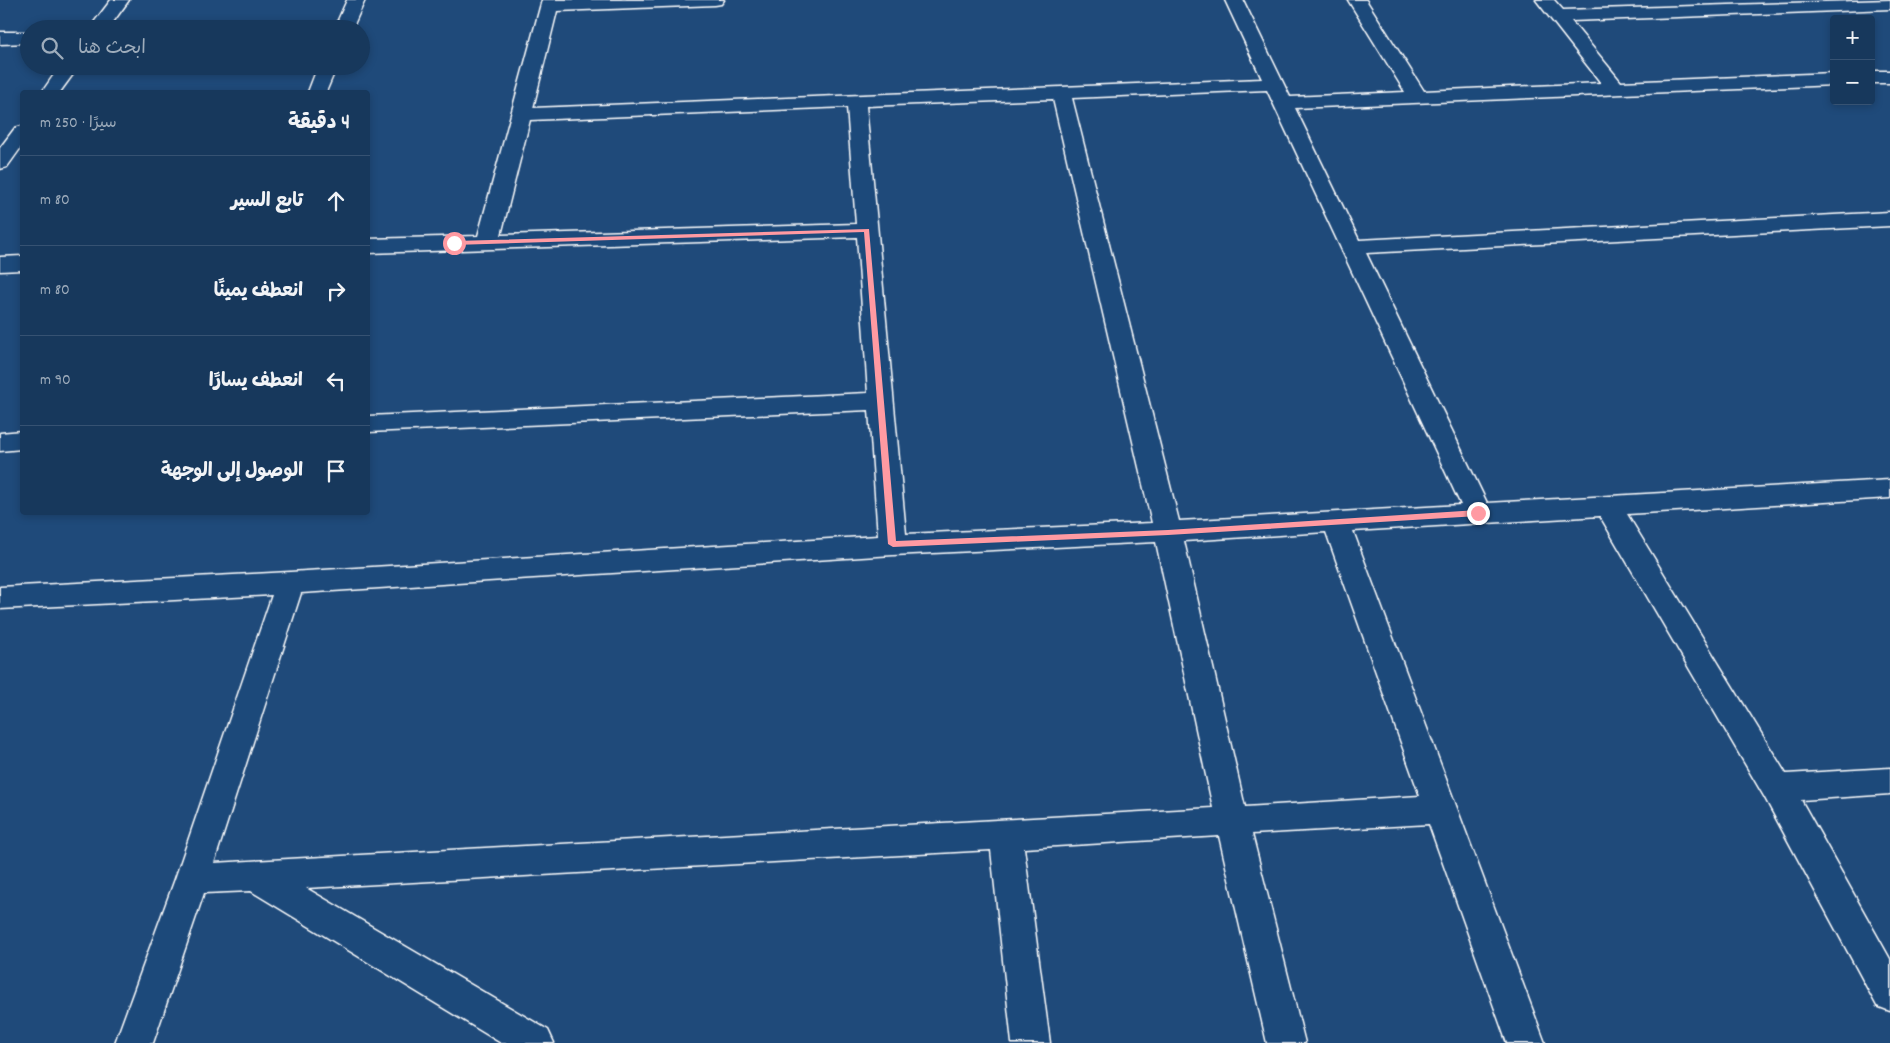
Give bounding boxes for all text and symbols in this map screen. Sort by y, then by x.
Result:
map controls [1830,15,1875,105]
button: + [1830,15,1875,60]
search box [20,20,370,75]
icon: search [38,34,66,62]
text: ابحث هنا [78,36,146,63]
button: − [1830,60,1875,105]
text: 4 دقيقة [288,109,350,139]
text: سيرًا · 250 m [40,112,117,135]
icon: ahead [322,187,350,215]
text: 80 m [40,189,70,212]
text: تابع السير [231,189,303,216]
route start [443,232,466,255]
icon: right [322,277,350,305]
text: 80 m [40,279,70,302]
text: انعطف يمينًا [214,279,303,306]
icon: left [322,367,350,395]
text: 90 m [40,369,71,392]
text: انعطف يسارًا [209,369,303,396]
icon: arrive [322,457,350,485]
text: الوصول إلى الوجهة [161,459,303,486]
route end [1467,502,1490,525]

